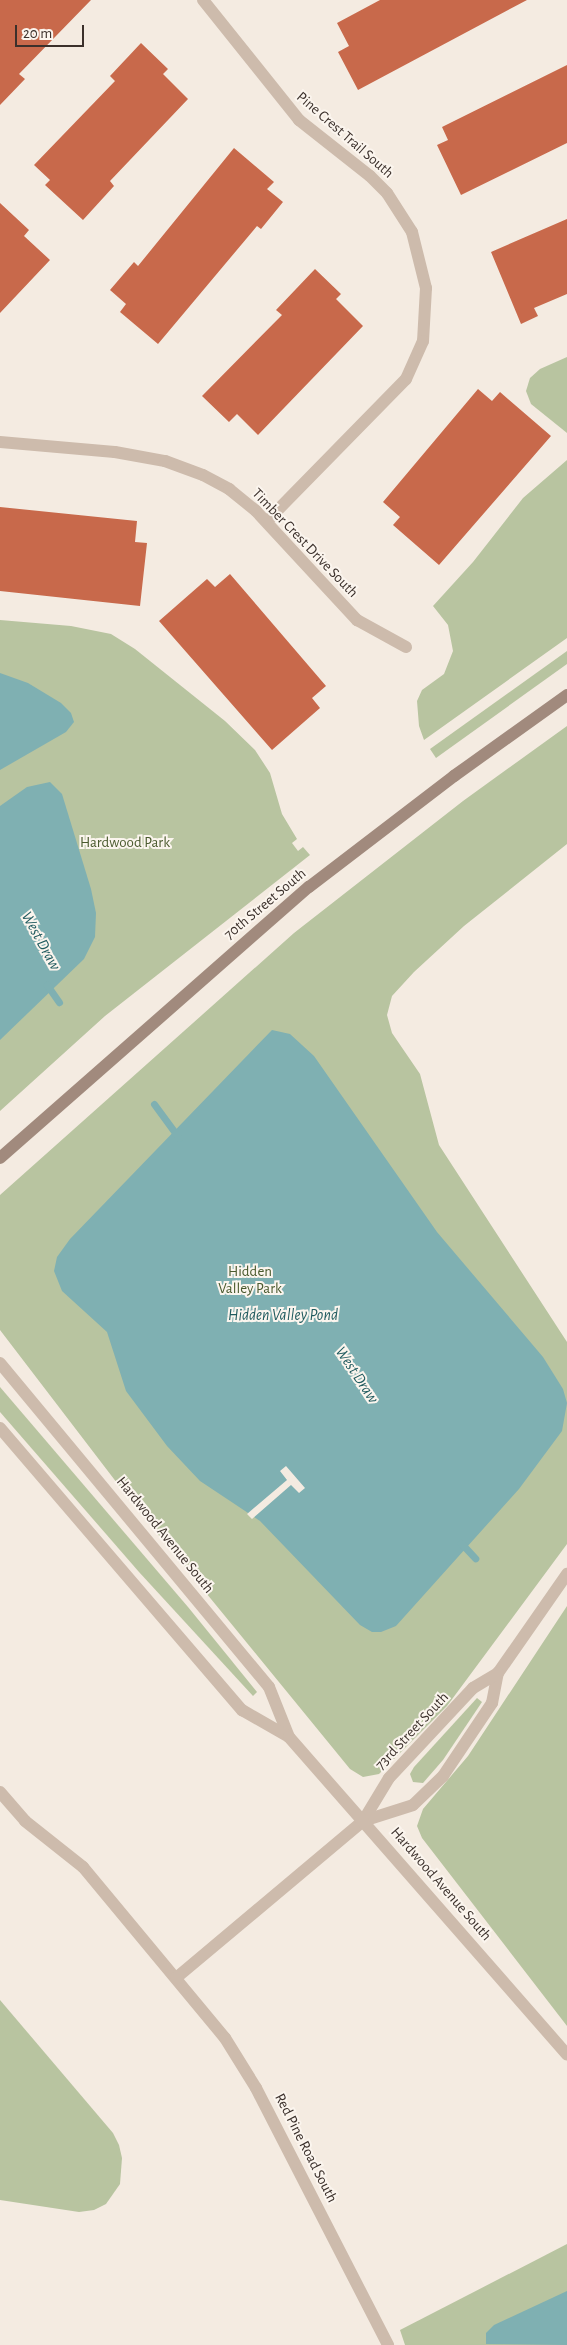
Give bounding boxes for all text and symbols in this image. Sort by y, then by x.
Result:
scale bar [18,15,86,47]
text: 20 m [23,26,52,41]
street label: Pine Crest Trail South [293,88,397,182]
street label: Timber Crest Drive South [248,485,362,601]
park label: Hardwood Park [80,834,170,852]
street label: 70th Street South [220,865,310,943]
water label: West Draw [17,908,65,974]
park label: Hidden Valley Park [218,1262,282,1297]
water label: Hidden Valley Pond [228,1305,338,1325]
water label: West Draw [331,1343,383,1407]
street label: Hardwood Avenue South [112,1473,218,1597]
street label: 73rd Street South [371,1688,453,1774]
street label: Hardwood Avenue South [387,1823,495,1945]
street label: Red Pine Road South [271,2090,341,2206]

